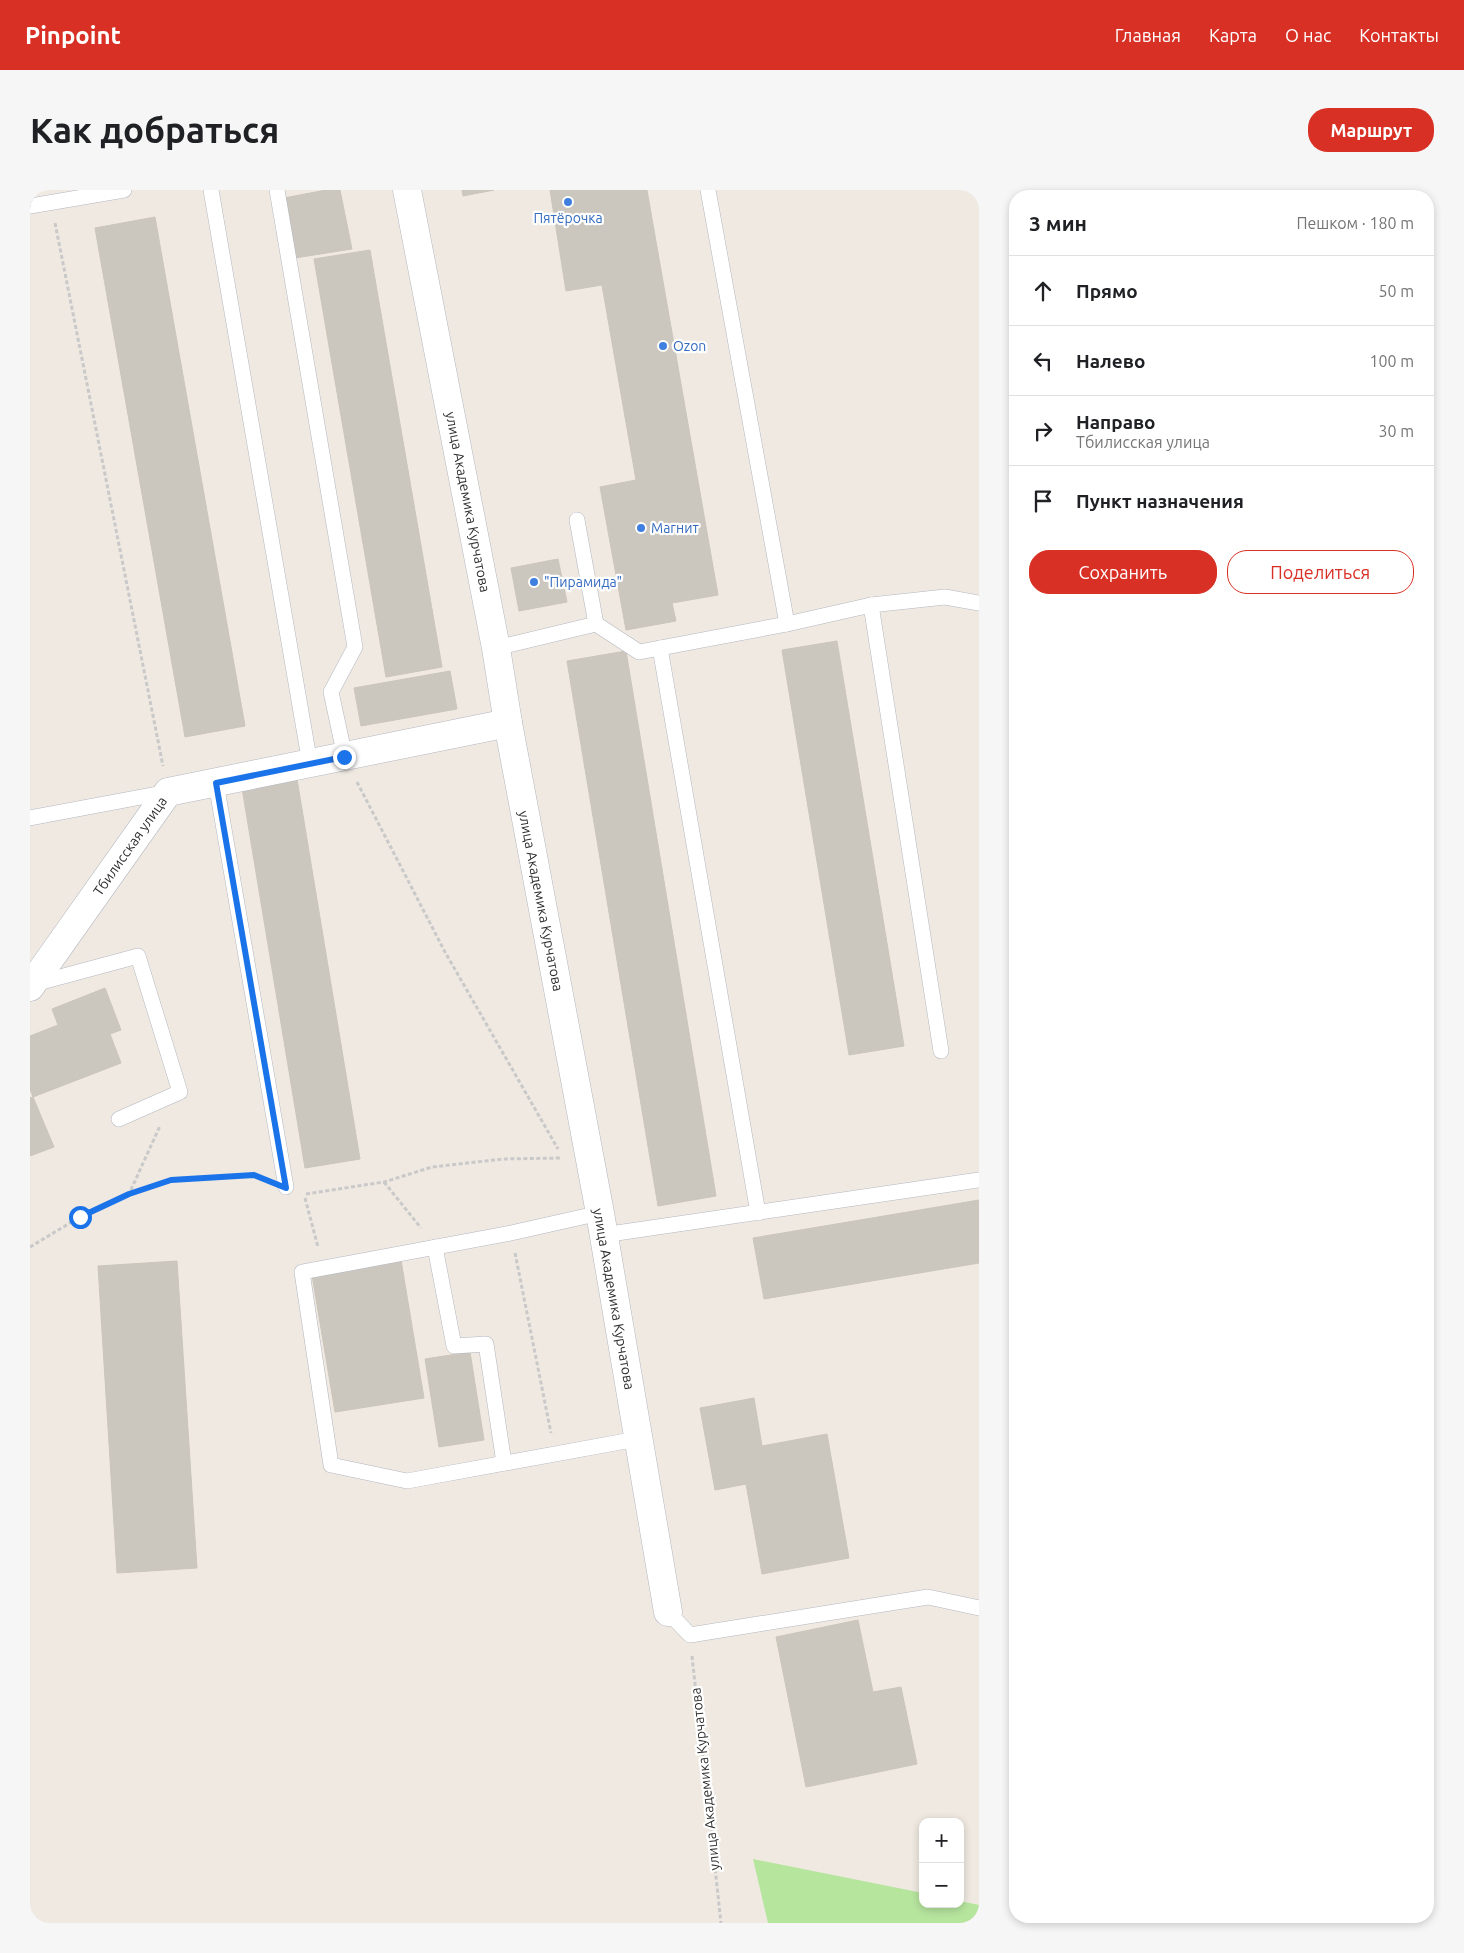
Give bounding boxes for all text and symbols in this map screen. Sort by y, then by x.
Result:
text: Pinpoint [25,22,121,49]
text: Главная [1115,25,1181,45]
text: Карта [1209,25,1257,45]
text: О нас [1285,25,1331,45]
text: Контакты [1359,25,1439,45]
button: Маршрут [1308,108,1434,152]
text: Как добраться [30,110,279,150]
marker: Пятёрочка [562,196,574,208]
place label: Пятёрочка [533,210,603,226]
text: 3 мин [1029,211,1087,235]
text: Пешком · 180 m [1296,214,1414,232]
icon: ahead [1029,277,1057,305]
text: Прямо [1076,280,1138,302]
text: 50 m [1378,282,1414,300]
place label: Ozon [673,338,706,354]
marker: Ozon [657,340,669,352]
icon: left [1029,347,1057,375]
text: Налево [1076,350,1145,372]
text: 100 m [1369,352,1414,370]
street label: улица Академика Курчатова [443,410,493,594]
text: Направо [1076,411,1156,433]
icon: right [1029,417,1057,445]
text: 30 m [1378,422,1414,440]
text: Тбилисская улица [1076,433,1210,451]
icon: arrive [1029,487,1057,515]
text: Пункт назначения [1076,490,1244,512]
place label: Магнит [651,520,699,536]
marker: Магнит [635,522,647,534]
button: Сохранить [1029,550,1217,594]
button: Поделиться [1227,550,1414,594]
place label: "Пирамида" [544,574,622,590]
marker: "Пирамида" [528,576,540,588]
route end [333,746,356,769]
street label: Тбилисская улица [90,793,170,899]
street label: улица Академика Курчатова [516,809,566,993]
route start [69,1206,92,1229]
street label: улица Академика Курчатова [590,1207,638,1391]
street label: улица Академика Курчатова [687,1687,723,1871]
map controls [919,1818,964,1908]
button: + [919,1818,964,1863]
button: − [919,1863,964,1908]

